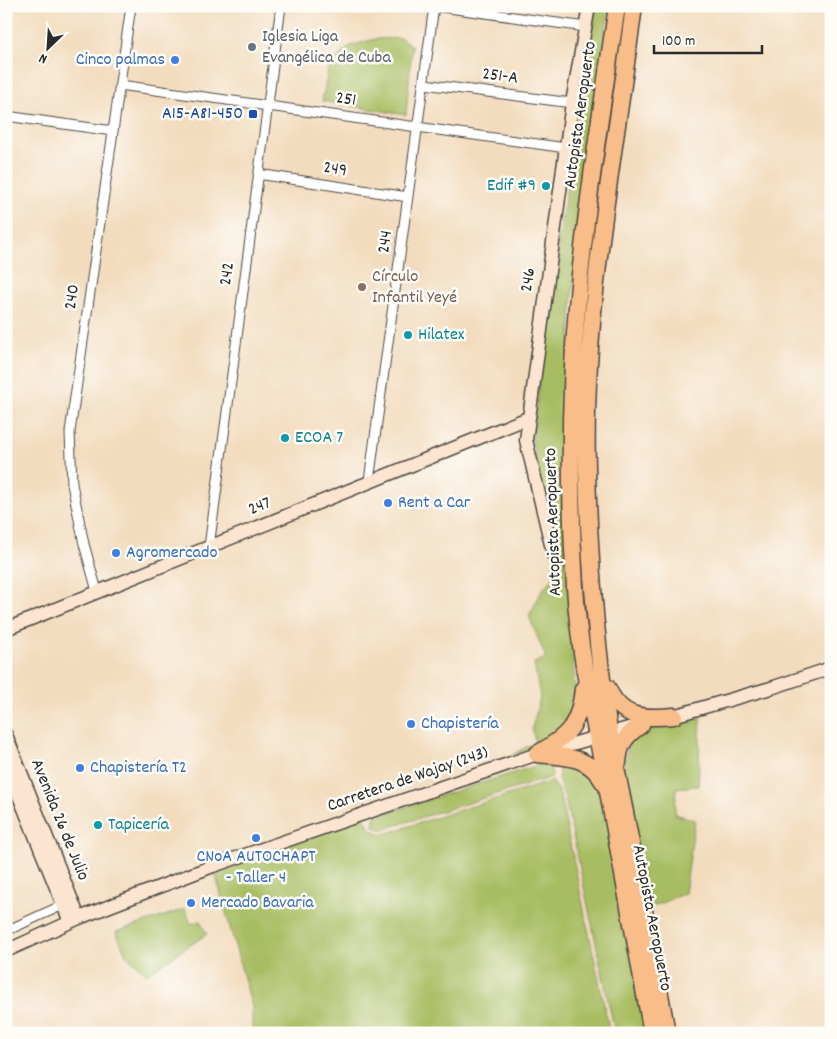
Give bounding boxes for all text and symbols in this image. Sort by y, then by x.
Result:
north arrow [22,22,72,72]
scale bar [654,22,762,54]
place label: Iglesia Liga Evangélica de Cuba [262,25,391,71]
text: 100 m [662,31,695,53]
street label: Autopista Aeropuerto [558,40,604,190]
marker: Iglesia Liga Evangélica de Cuba [246,41,258,53]
text: N [36,47,51,68]
place label: Cinco palmas [76,48,165,73]
marker: Cinco palmas [169,54,181,66]
street label: 251-A [480,62,520,92]
street label: 251 [334,86,358,114]
place label: A15-A81-450 [162,102,243,127]
marker: A15-A81-450 [247,108,259,120]
street label: 249 [321,156,349,184]
place label: Edif #9 [487,174,536,199]
marker: Edif #9 [540,180,552,192]
street label: 244 [372,229,400,255]
street label: 242 [214,261,242,287]
place label: Círculo Infantil Yeyé [372,265,457,311]
street label: 246 [515,266,543,294]
marker: Círculo Infantil Yeyé [356,281,368,293]
street label: 240 [59,283,87,311]
place label: Hilatex [418,323,465,348]
marker: Hilatex [402,329,414,341]
place label: ECOA 7 [295,426,343,451]
marker: ECOA 7 [279,432,291,444]
street label: Autopista Aeropuerto [539,447,569,597]
street label: 247 [245,491,275,523]
place label: Rent a Car [398,491,471,516]
marker: Rent a Car [382,497,394,509]
place label: Agromercado [126,541,218,566]
marker: Agromercado [110,547,122,559]
place label: Chapistería [421,712,499,737]
marker: Chapistería [405,718,417,730]
street label: Carretera de Wajay (243) [324,741,492,819]
street label: Avenida 26 de Julio [23,755,95,885]
place label: Chapistería T2 [90,756,187,781]
marker: Chapistería T2 [74,762,86,774]
place label: Tapicería [108,813,169,838]
marker: Tapicería [92,819,104,831]
marker: CNoA AUTOCHAPT - Taller 4 [250,832,262,844]
street label: Autopista Aeropuerto [625,843,677,993]
place label: CNoA AUTOCHAPT - Taller 4 [196,845,316,891]
place label: Mercado Bavaria [201,891,314,916]
marker: Mercado Bavaria [185,897,197,909]

